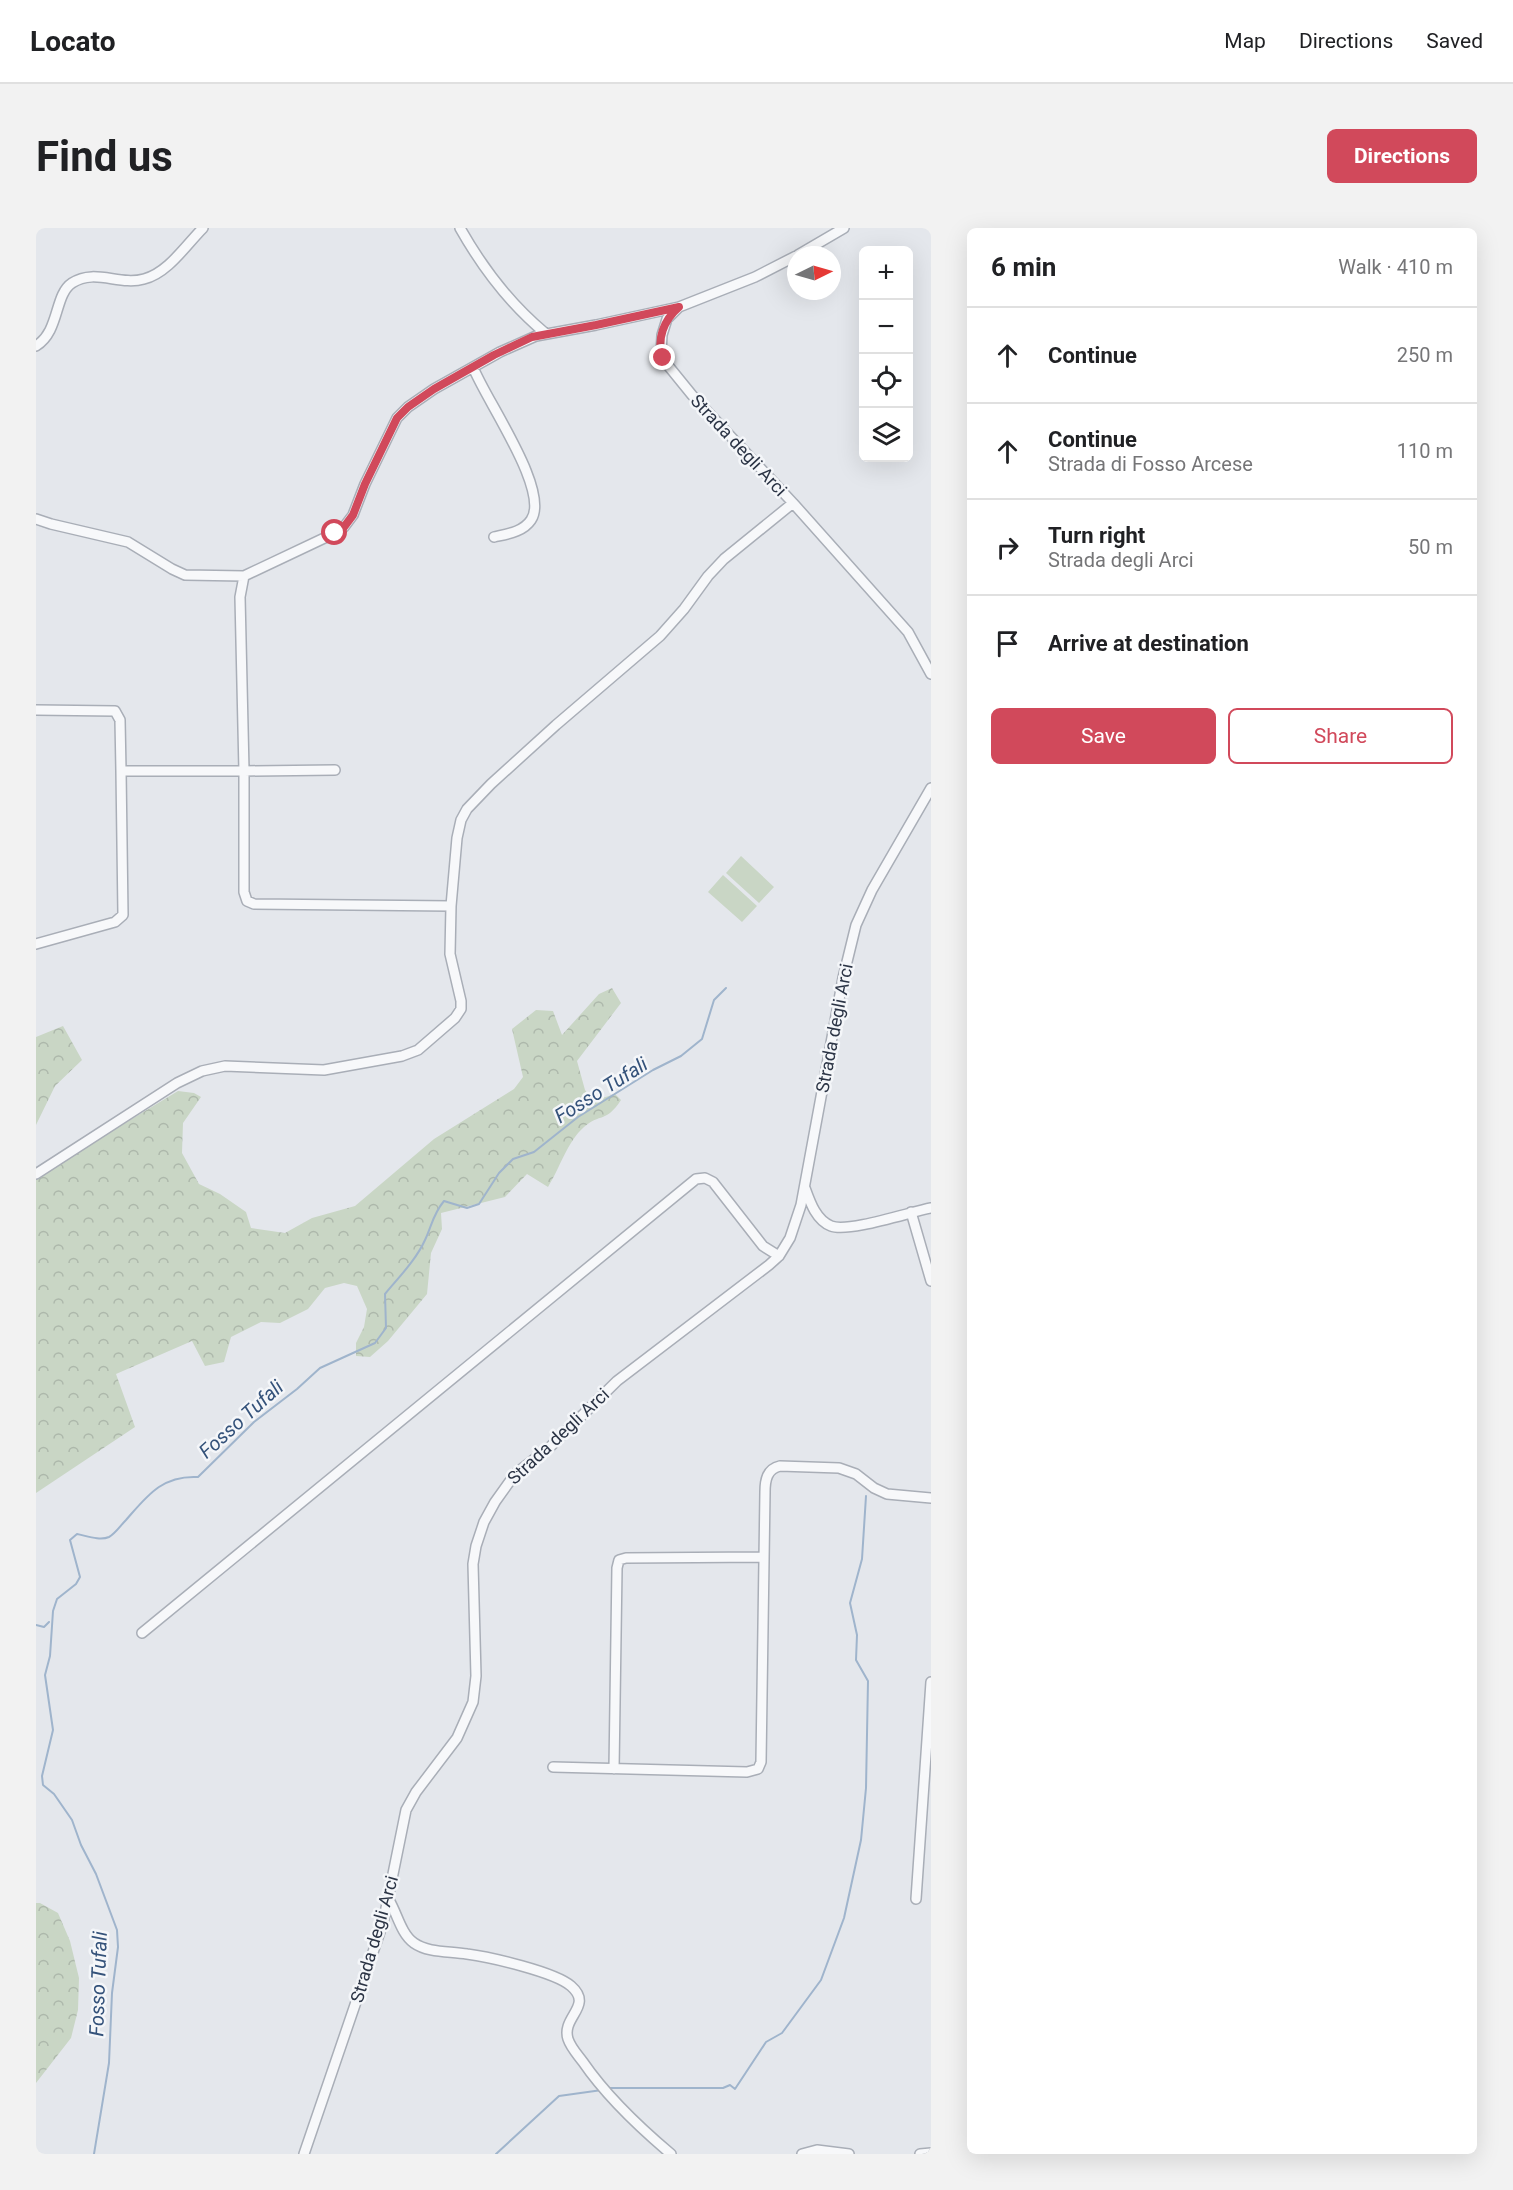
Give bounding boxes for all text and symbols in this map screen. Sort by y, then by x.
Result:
text: Locato [30,25,115,58]
text: Map [1224,29,1266,53]
text: Directions [1299,29,1393,53]
text: Saved [1426,29,1483,53]
button: Directions [1327,129,1477,183]
text: Find us [36,132,173,181]
north arrow [787,246,841,300]
map controls [859,246,913,462]
button: + [859,246,913,300]
text: 6 min [991,252,1056,282]
text: Walk · 410 m [1338,255,1453,279]
button: − [859,300,913,354]
icon: ahead [991,339,1024,372]
text: Continue [1048,343,1137,368]
text: 250 m [1397,343,1453,367]
route end [649,344,675,370]
button: locate [859,354,913,408]
street label: Strada degli Arci [687,390,791,500]
button: layers [859,408,913,462]
text: Continue [1048,427,1137,452]
icon: ahead [991,435,1024,468]
text: 110 m [1397,439,1453,463]
text: Strada di Fosso Arcese [1048,452,1253,476]
route start [321,519,347,545]
text: Turn right [1048,523,1145,548]
icon: right [991,531,1024,564]
text: 50 m [1408,535,1453,559]
text: Strada degli Arci [1048,548,1194,572]
icon: arrive [991,627,1024,660]
text: Arrive at destination [1048,631,1249,656]
button: Save [991,708,1216,764]
button: Share [1228,708,1453,764]
street label: Strada degli Arci [811,962,857,1094]
water label: Fosso Tufali [550,1052,652,1128]
water label: Fosso Tufali [194,1375,288,1463]
street label: Strada degli Arci [503,1384,613,1488]
street label: Strada degli Arci [346,1873,402,2005]
water label: Fosso Tufali [84,1931,112,2037]

